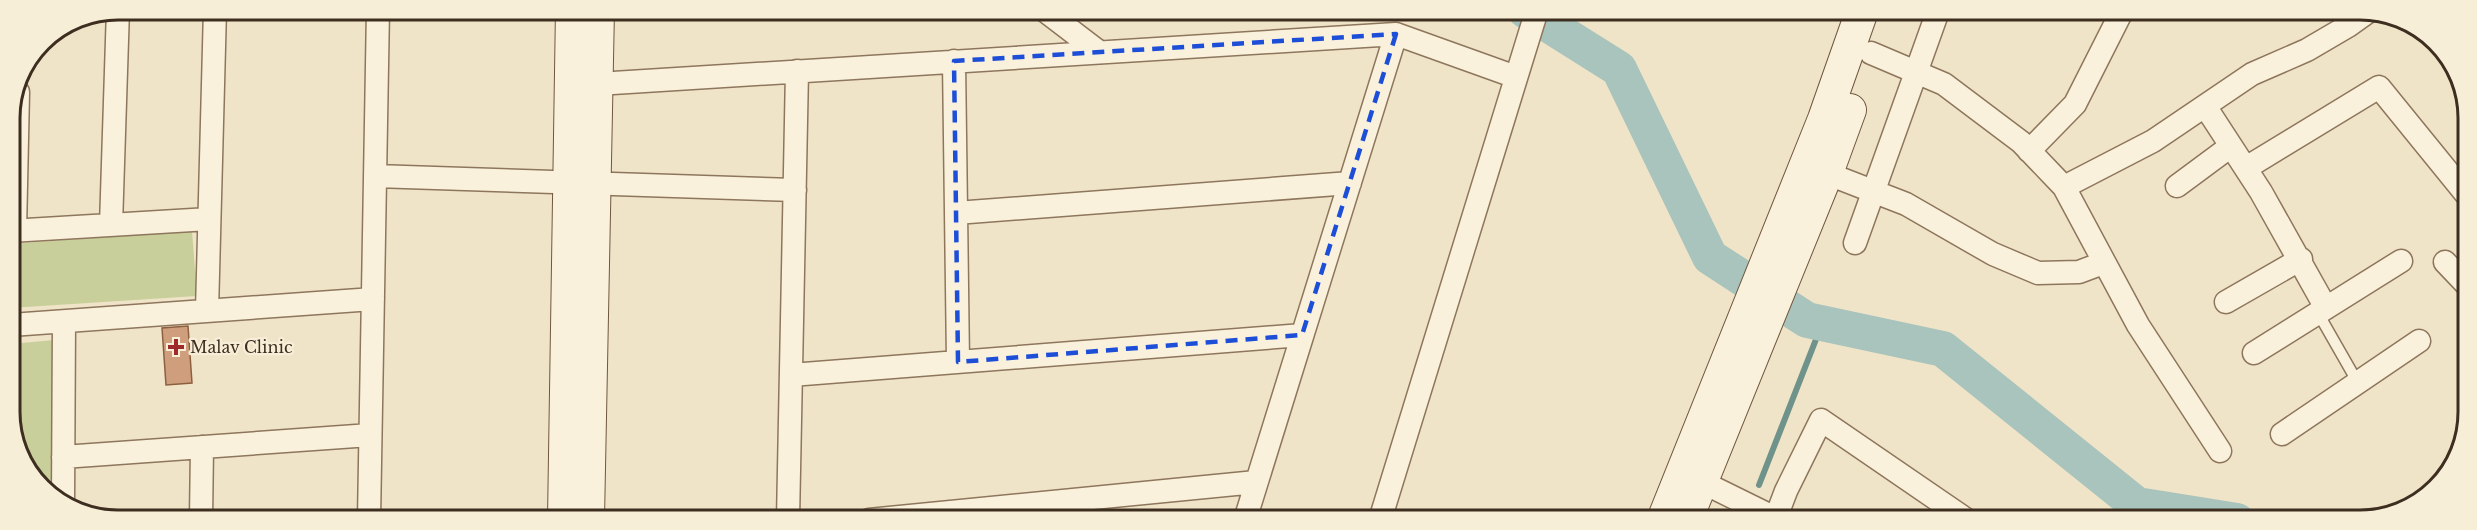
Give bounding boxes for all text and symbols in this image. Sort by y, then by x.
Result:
place label: Malav Clinic [190,337,293,357]
marker: Malav Clinic [167,338,185,356]

